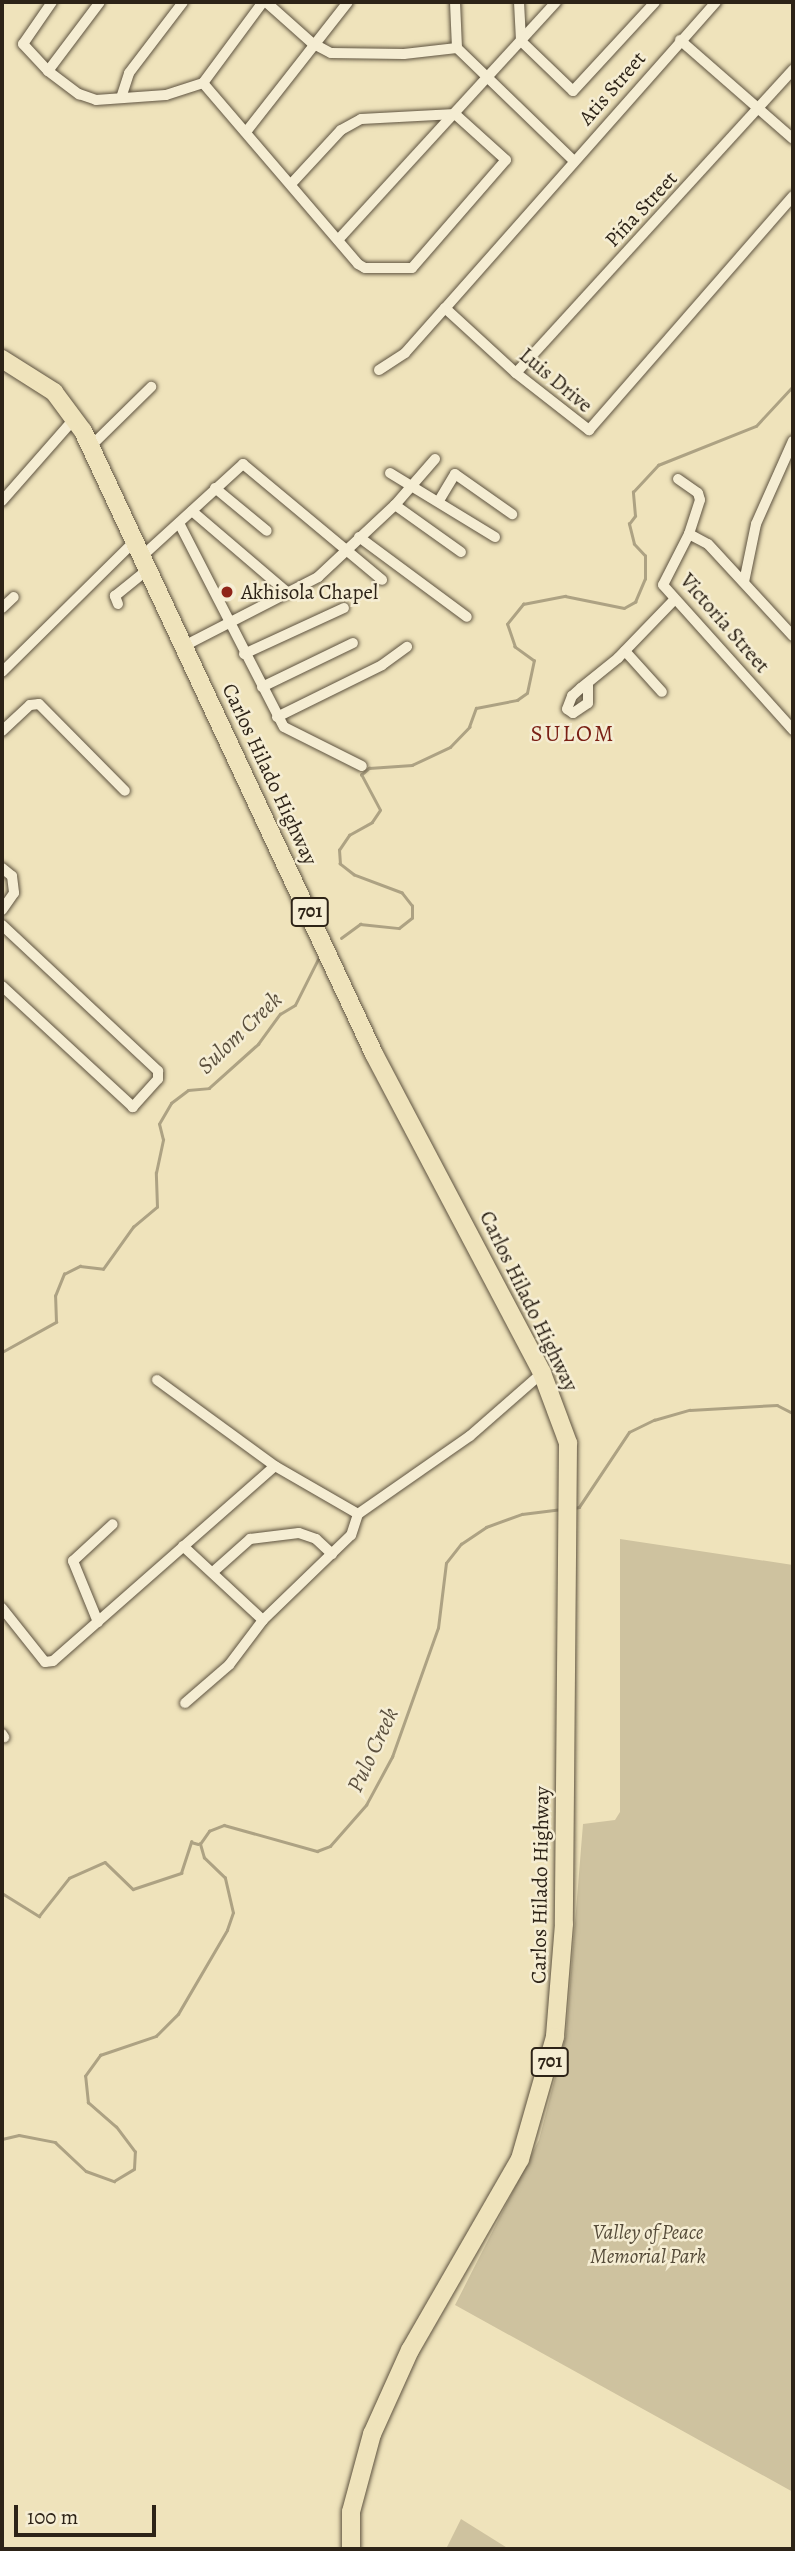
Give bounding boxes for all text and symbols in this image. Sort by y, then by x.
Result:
street label: Atis Street [573,46,651,130]
street label: Piña Street [600,166,682,252]
street label: Luis Drive [514,342,598,418]
street label: Victoria Street [675,568,775,678]
place label: Akhisola Chapel [241,579,378,605]
marker: Akhisola Chapel [219,584,235,600]
street label: Carlos Hilado Highway [217,679,323,869]
district label: SULOM [531,720,615,748]
road number: 701 [291,896,329,928]
water label: Sulom Creek [192,986,288,1080]
street label: Carlos Hilado Highway [474,1207,584,1395]
water label: Pulo Creek [341,1703,405,1797]
street label: Carlos Hilado Highway [526,1786,554,1984]
road number: 701 [531,2046,569,2078]
park label: Valley of Peace Memorial Park [590,2219,706,2269]
scale bar [18,2492,159,2536]
text: 100 m [27,2503,78,2531]

